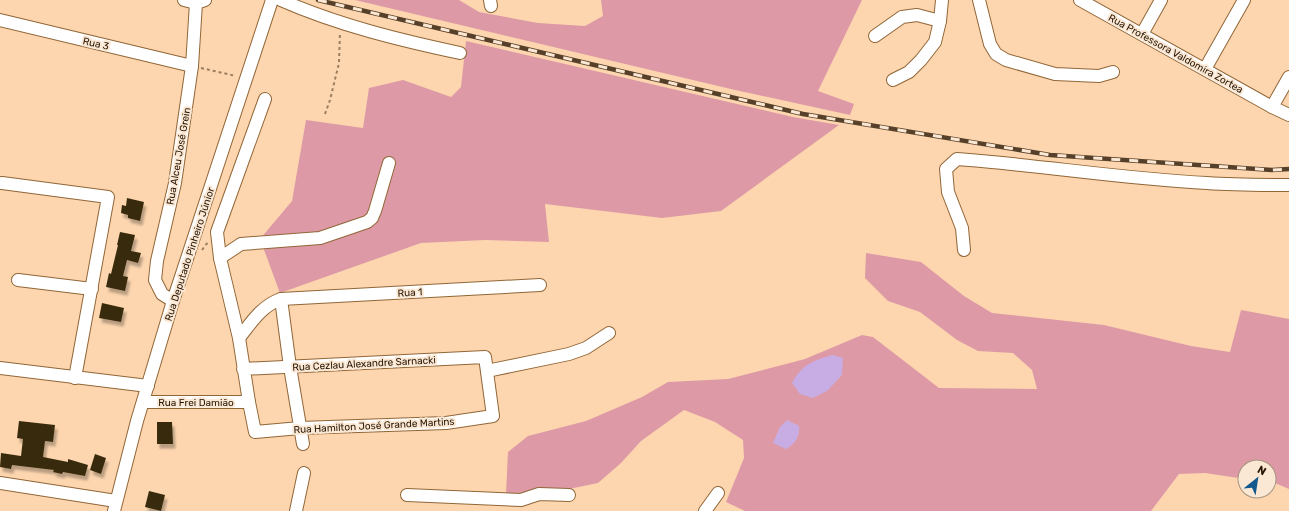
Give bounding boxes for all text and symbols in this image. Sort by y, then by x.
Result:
street label: Rua Professora Valdomira Zortea [1106,12,1245,96]
street label: Rua 3 [81,35,110,53]
street label: Rua Alceu José Grein [164,106,193,206]
street label: Rua Deputado Pinheiro Júnior [163,186,217,323]
street label: Rua 1 [397,286,423,300]
street label: Rua Cezlau Alexandre Sarnacki [292,354,436,374]
street label: Rua Frei Damião [158,397,234,409]
street label: Rua Hamilton José Grande Martins [293,416,455,436]
north arrow [1237,459,1277,499]
text: N [1255,463,1268,478]

